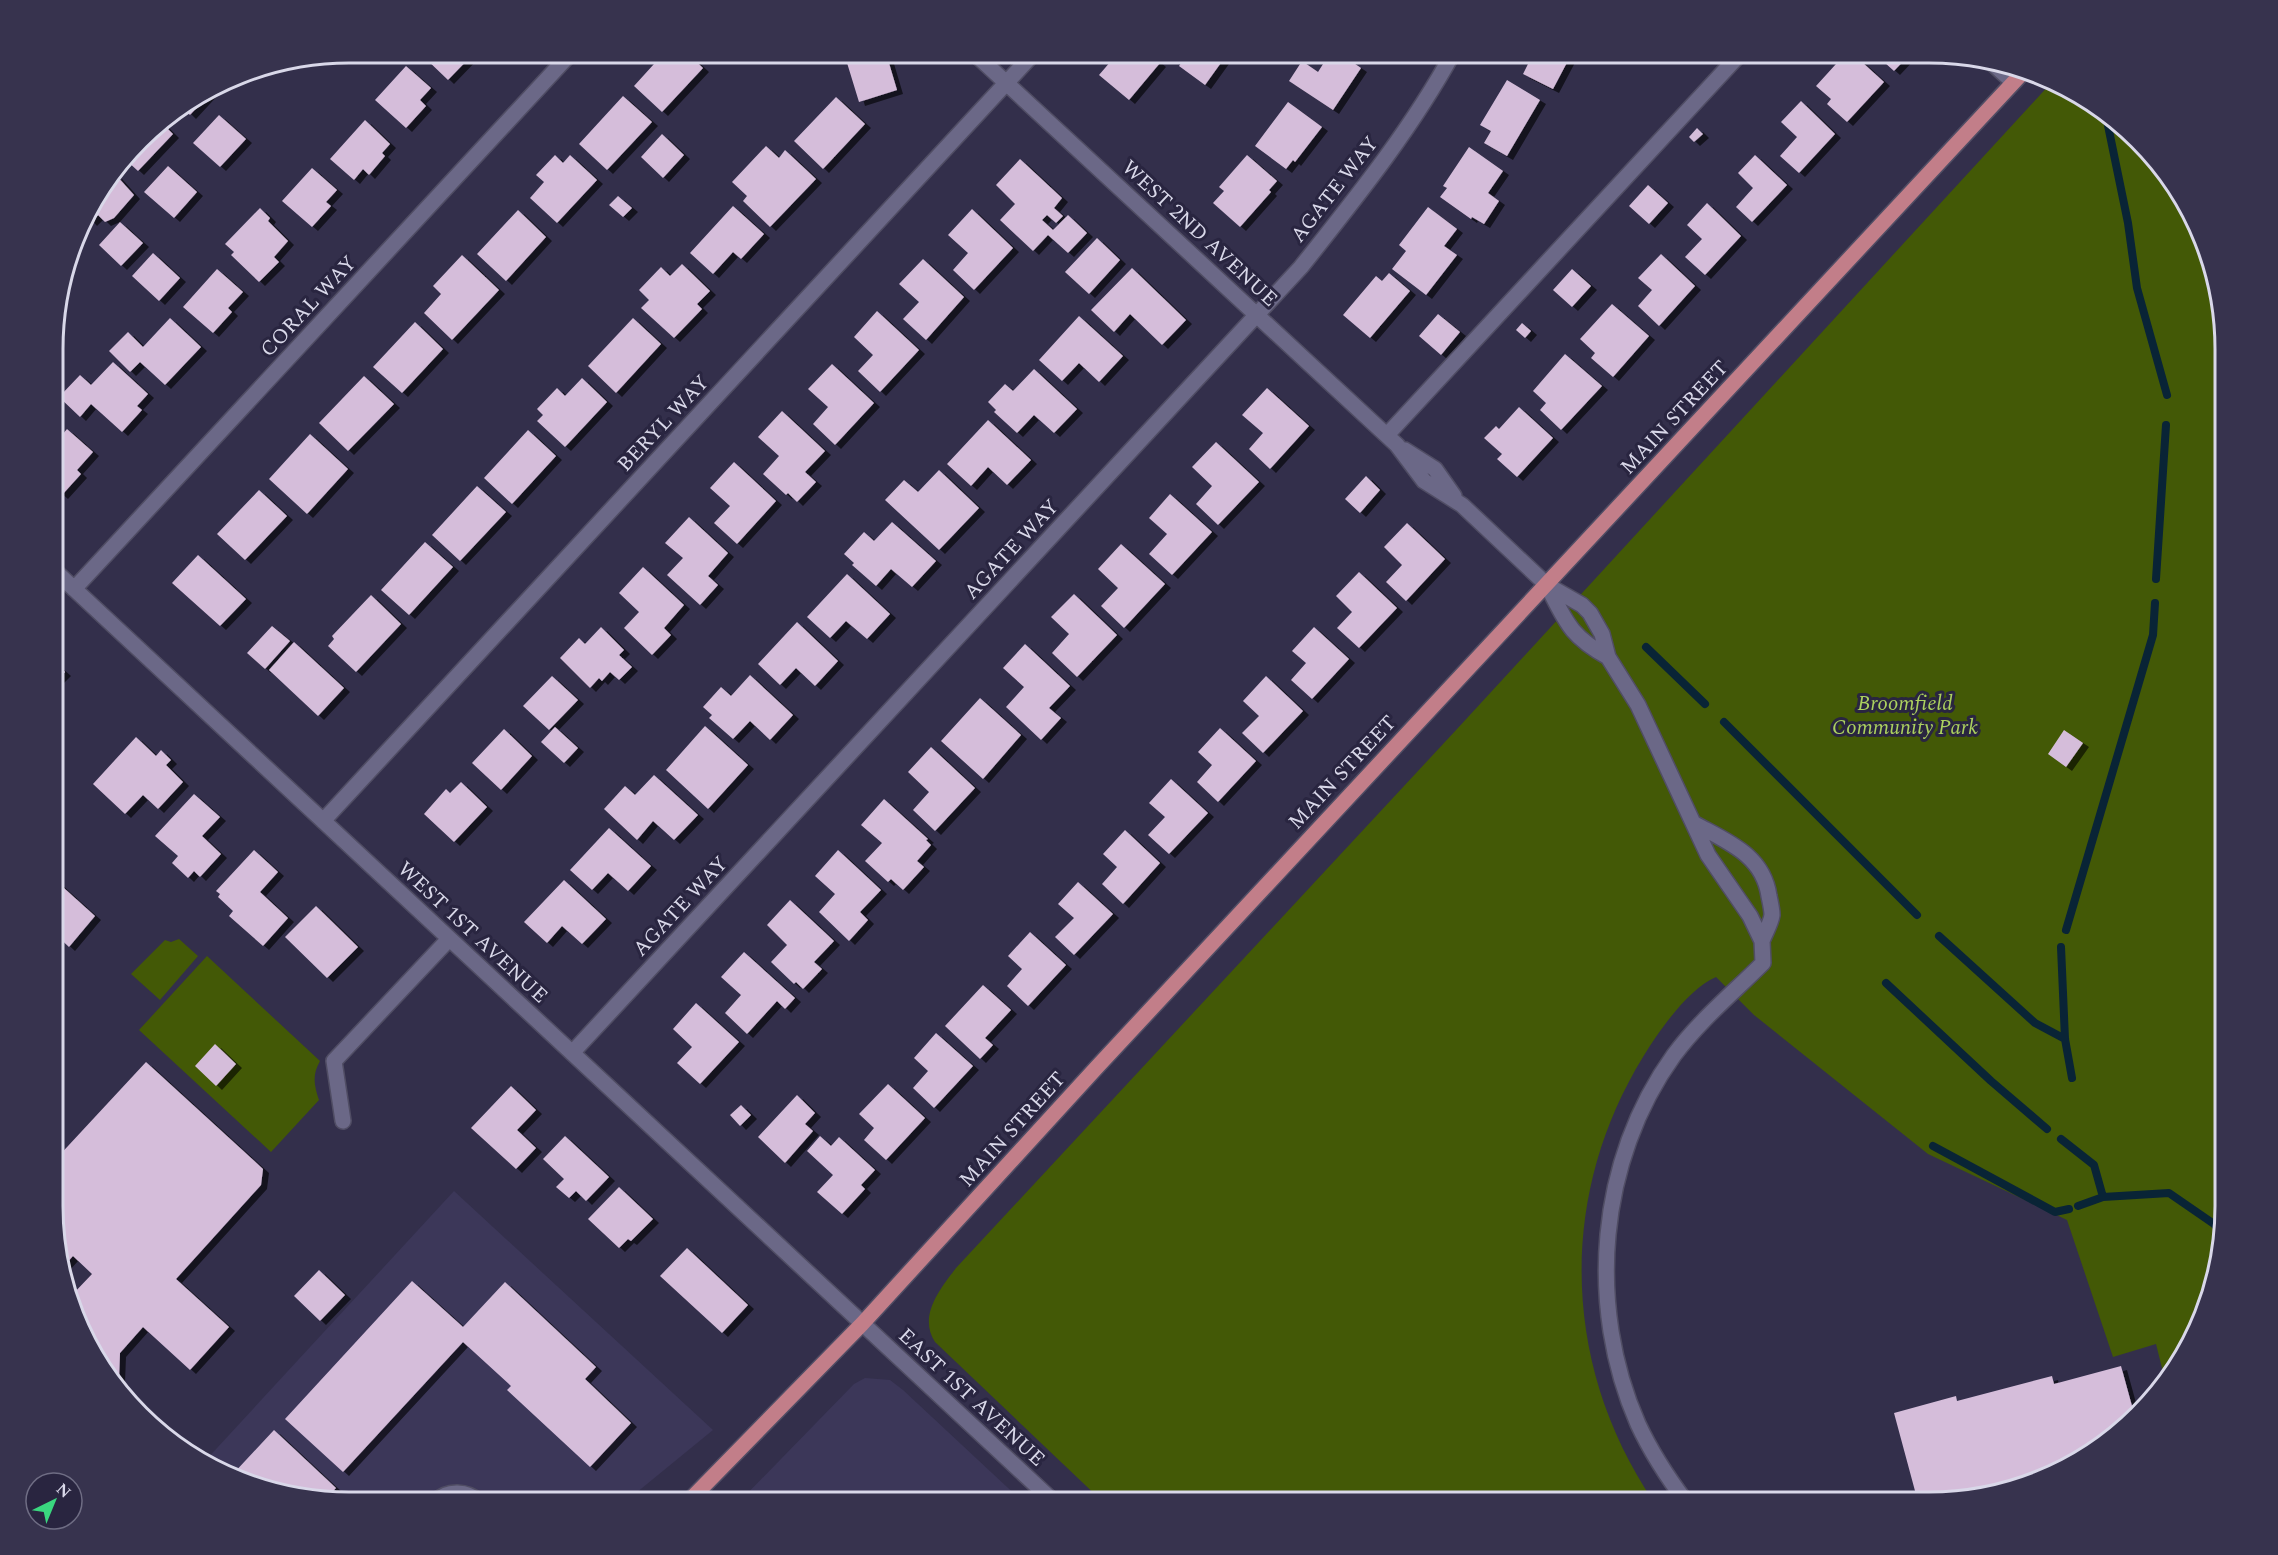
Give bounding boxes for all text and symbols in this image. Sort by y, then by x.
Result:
street label: AGATE WAY [1283,129,1387,250]
street label: WEST 2ND AVENUE [1114,153,1285,315]
street label: CORAL WAY [253,249,365,365]
street label: MAIN STREET [1613,353,1737,482]
street label: BERYL WAY [610,368,717,480]
street label: AGATE WAY [956,492,1067,607]
park label: Broomfield Community Park [1832,688,1978,744]
street label: MAIN STREET [1281,708,1405,837]
street label: AGATE WAY [625,849,736,964]
street label: WEST 1ST AVENUE [390,854,555,1011]
street label: MAIN STREET [952,1064,1074,1195]
street label: EAST 1ST AVENUE [890,1321,1052,1475]
north arrow [24,1471,84,1531]
text: N [51,1478,77,1504]

